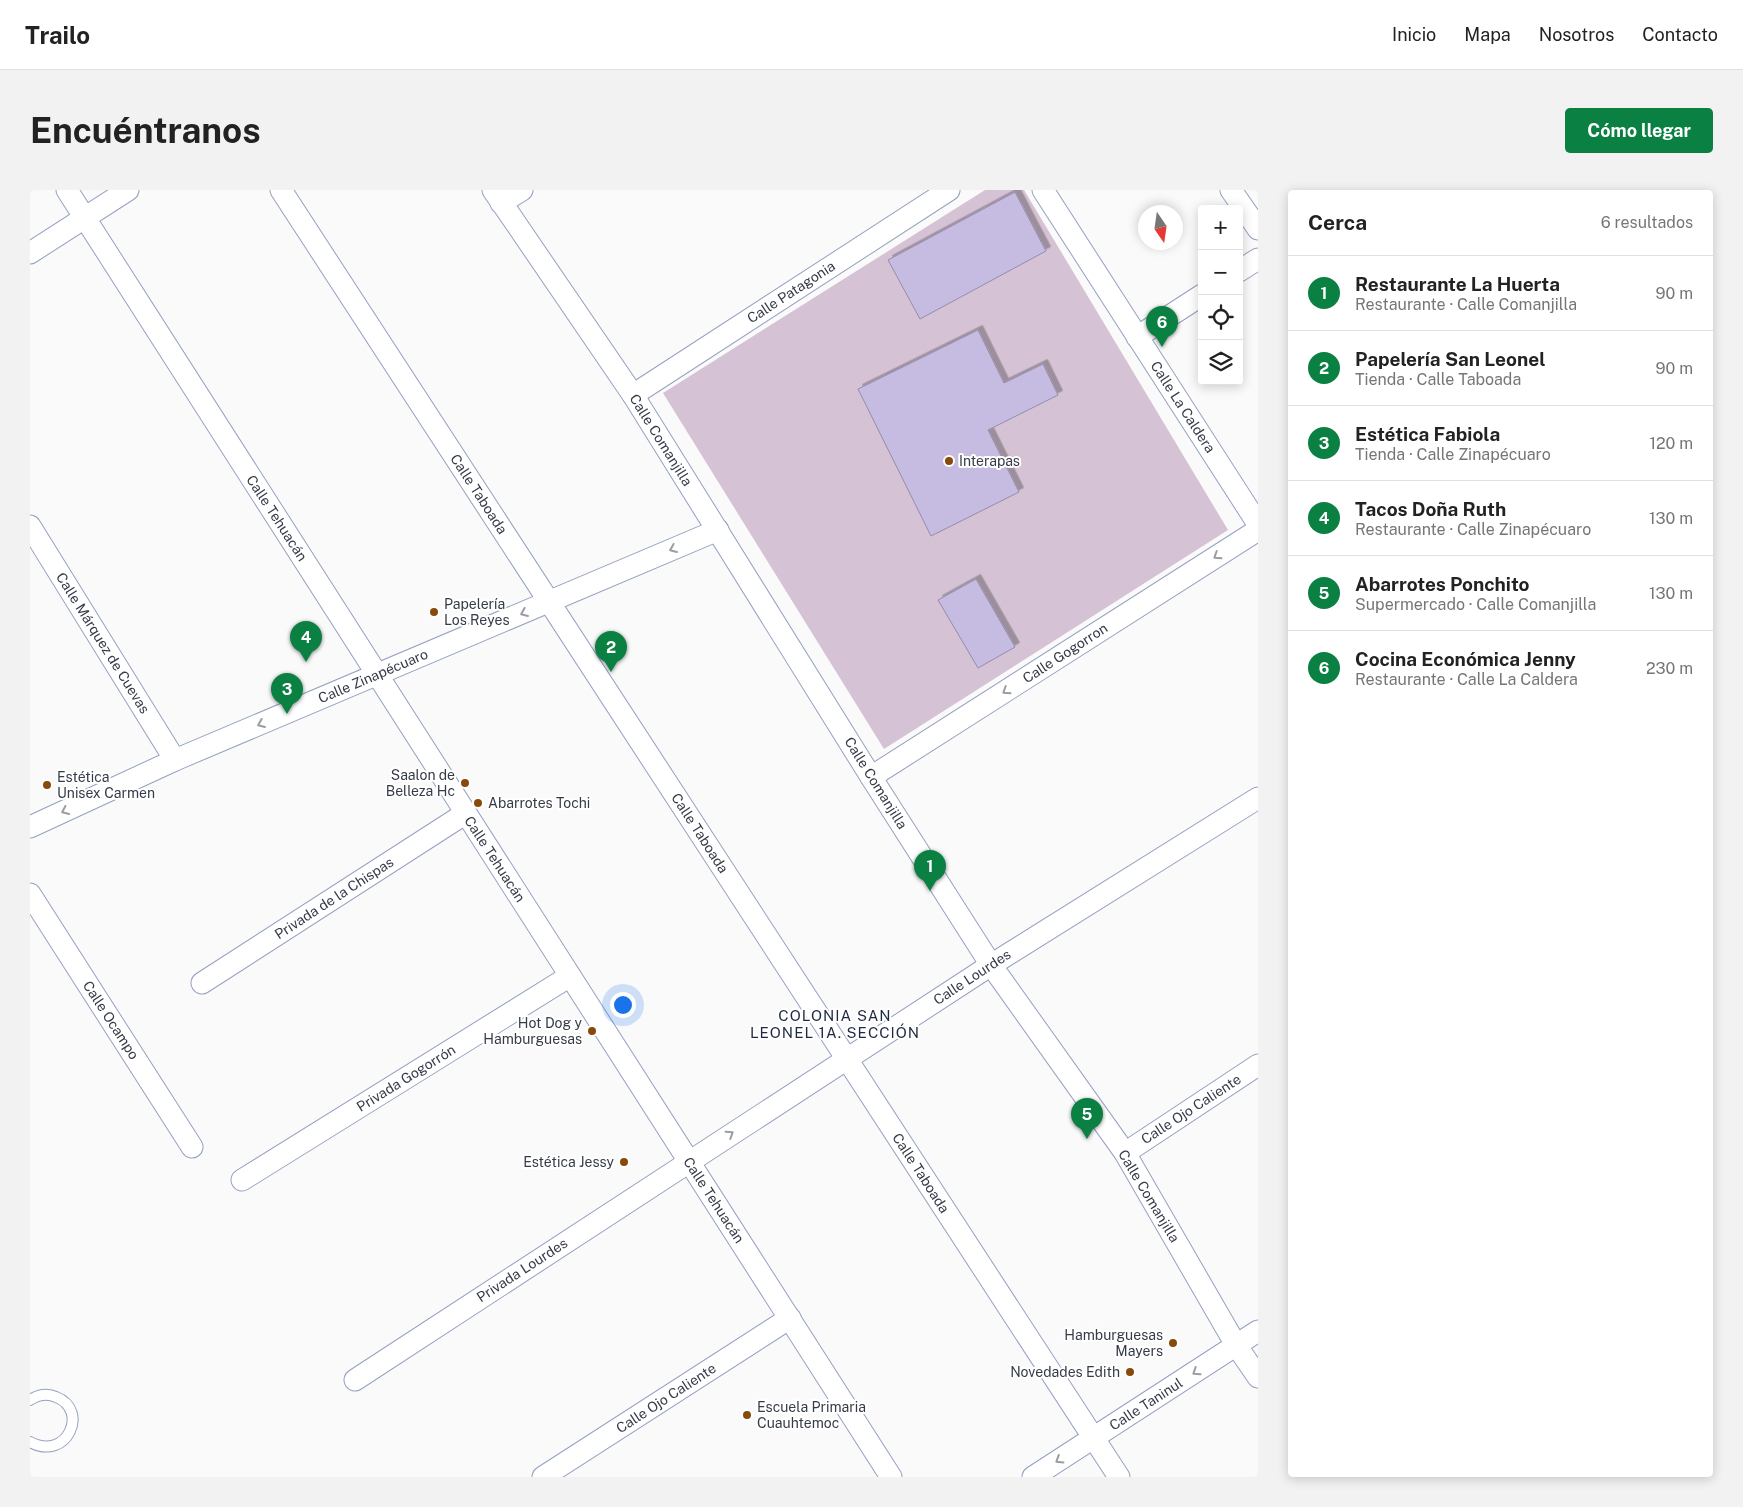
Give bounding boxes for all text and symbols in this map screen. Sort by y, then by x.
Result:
text: Trailo [25,21,90,49]
text: Inicio [1392,24,1436,45]
text: Mapa [1464,24,1511,45]
text: Nosotros [1539,24,1614,45]
text: Contacto [1642,24,1718,45]
button: Cómo llegar [1565,108,1713,153]
text: Encuéntranos [30,110,261,151]
north arrow [1138,205,1183,250]
map controls [1198,205,1243,385]
button: + [1198,205,1243,250]
text: Cerca [1308,210,1367,235]
text: 6 resultados [1601,213,1693,232]
button: − [1198,250,1243,295]
street label: Calle Patagonia [744,258,838,326]
text: Restaurante La Huerta [1355,273,1560,295]
text: 1 [1321,284,1327,303]
text: 90 m [1656,284,1693,303]
button: locate [1198,295,1243,340]
text: Restaurante · Calle Comanjilla [1355,295,1577,314]
pin: 6 [1146,306,1178,347]
button: layers [1198,340,1243,385]
text: Papelería San Leonel [1355,348,1545,370]
street label: Calle La Caldera [1147,358,1219,456]
text: 2 [1319,359,1329,378]
text: 90 m [1656,359,1693,378]
text: Tienda · Calle Taboada [1355,370,1521,389]
street label: Calle Comanjilla [626,391,696,489]
text: Estética Fabiola [1355,423,1500,445]
text: 3 [1319,434,1329,453]
text: 120 m [1649,434,1693,453]
text: Tienda · Calle Zinapécuaro [1355,445,1551,464]
street label: Calle Taboada [447,451,511,537]
place label: Interapas [959,453,1020,469]
marker: Interapas [943,455,955,467]
street label: Calle Tehuacán [243,472,311,564]
text: Tacos Doña Ruth [1355,498,1506,520]
text: 4 [1319,509,1329,528]
text: 130 m [1649,509,1693,528]
text: Restaurante · Calle Zinapécuaro [1355,520,1591,539]
one-way arrow [669,543,678,554]
one-way arrow [1213,550,1223,559]
street label: Calle Márquez de Cuevas [53,570,153,716]
text: Abarrotes Ponchito [1355,573,1529,595]
text: 5 [1319,584,1329,603]
text: 130 m [1649,584,1693,603]
text: Supermercado · Calle Comanjilla [1355,595,1596,614]
place label: Papelería Los Reyes [444,596,510,628]
marker: Papelería Los Reyes [428,606,440,618]
one-way arrow [520,606,529,617]
street label: Calle Gogorron [1020,620,1110,686]
pin: 4 [290,621,322,662]
pin: 2 [595,631,627,672]
street label: Calle Zinapécuaro [316,646,430,706]
text: Cocina Económica Jenny [1355,648,1576,670]
text: 6 [1319,659,1329,678]
text: 230 m [1646,659,1693,678]
text: Restaurante · Calle La Caldera [1355,670,1578,689]
pin: 3 [271,673,303,714]
one-way arrow [1003,684,1012,694]
one-way arrow [257,717,266,728]
street label: Calle Comanjilla [841,734,911,832]
place label: Saalon de Belleza Hc [386,767,455,799]
place label: Estética Unisex Carmen [57,769,155,801]
marker: Saalon de Belleza Hc [459,777,471,789]
marker: Estética Unisex Carmen [41,779,53,791]
street label: Calle Taboada [668,790,732,876]
place label: Abarrotes Tochi [488,795,590,811]
marker: Abarrotes Tochi [472,797,484,809]
one-way arrow [61,805,70,816]
street label: Calle Tehuacán [461,813,529,905]
pin: 1 [914,850,946,891]
street label: Privada de la Chispas [272,854,396,942]
street label: Calle Lourdes [930,946,1014,1008]
street label: Calle Ocampo [80,978,142,1062]
your location [610,992,636,1018]
district label: COLONIA SAN LEONEL 1A. SECCIÓN [750,1007,920,1041]
place label: Hot Dog y Hamburguesas [483,1015,582,1047]
marker: Hot Dog y Hamburguesas [586,1025,598,1037]
street label: Privada Gogorrón [354,1041,458,1115]
street label: Calle Ojo Caliente [1138,1071,1244,1147]
pin: 5 [1071,1098,1103,1139]
street label: Calle Taboada [889,1130,953,1216]
one-way arrow [724,1131,733,1141]
street label: Calle Comanjilla [1115,1147,1183,1245]
place label: Estética Jessy [523,1154,614,1170]
street label: Calle Tehuacán [680,1154,748,1246]
marker: Estética Jessy [618,1156,630,1168]
street label: Privada Lourdes [474,1235,570,1305]
place label: Hamburguesas Mayers [1064,1327,1163,1359]
marker: Hamburguesas Mayers [1167,1337,1179,1349]
street label: Calle Ojo Caliente [613,1360,719,1436]
place label: Novedades Edith [1010,1364,1120,1380]
one-way arrow [1192,1365,1201,1375]
marker: Novedades Edith [1124,1366,1136,1378]
street label: Calle Taninul [1106,1374,1186,1434]
place label: Escuela Primaria Cuauhtemoc [757,1399,866,1431]
marker: Escuela Primaria Cuauhtemoc [741,1409,753,1421]
one-way arrow [1056,1454,1065,1464]

